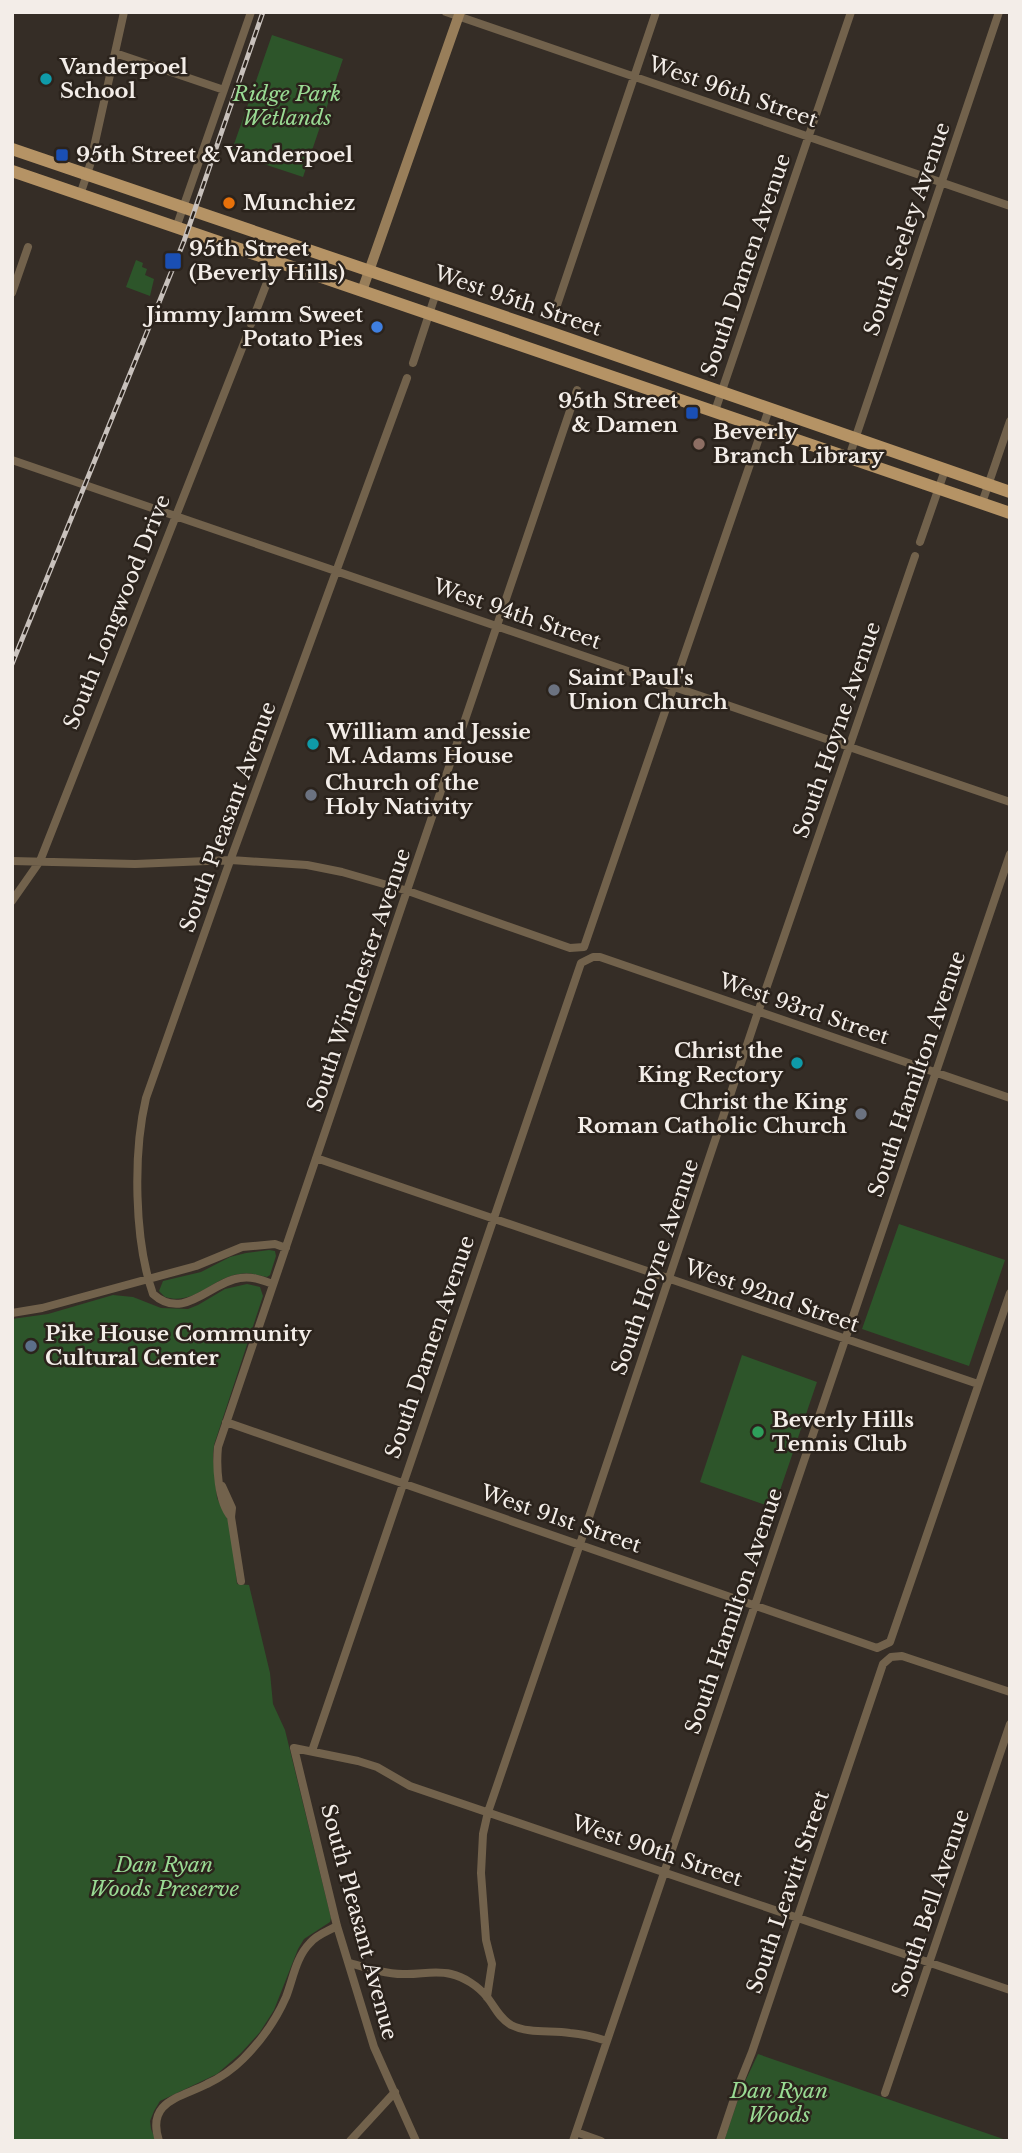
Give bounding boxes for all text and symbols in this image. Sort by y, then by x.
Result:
street label: West 96th Street [644,51,821,133]
place label: Vanderpoel School [59,54,188,104]
marker: Vanderpoel School [38,71,54,87]
park label: Ridge Park Wetlands [232,81,341,131]
street label: South Seeley Avenue [858,119,956,339]
place label: 95th Street & Vanderpoel [76,142,353,168]
marker: 95th Street & Vanderpoel [54,147,70,163]
street label: South Damen Avenue [696,150,796,380]
place label: Munchiez [243,190,355,216]
marker: Munchiez [221,195,237,211]
place label: 95th Street (Beverly Hills) [189,236,345,286]
marker: 95th Street (Beverly Hills) [163,251,183,271]
street label: West 95th Street [430,260,605,342]
place label: Jimmy Jamm Sweet Potato Pies [142,302,363,352]
marker: Jimmy Jamm Sweet Potato Pies [369,319,385,335]
place label: 95th Street & Damen [558,388,678,438]
marker: 95th Street & Damen [684,405,700,421]
place label: Beverly Branch Library [713,419,884,469]
marker: Beverly Branch Library [691,436,707,452]
street label: South Longwood Drive [58,491,176,733]
street label: West 94th Street [429,573,604,655]
street label: South Hoyne Avenue [788,618,886,842]
place label: Saint Paul's Union Church [568,665,728,715]
marker: Saint Paul's Union Church [546,682,562,698]
street label: South Pleasant Avenue [174,698,282,936]
place label: William and Jessie M. Adams House [326,719,531,769]
marker: William and Jessie M. Adams House [305,736,321,752]
place label: Church of the Holy Nativity [325,770,479,820]
marker: Church of the Holy Nativity [303,787,319,803]
street label: South Winchester Avenue [302,845,416,1115]
street label: South Hamilton Avenue [863,947,971,1201]
street label: West 93rd Street [715,967,893,1050]
place label: Christ the King Rectory [638,1038,783,1088]
marker: Christ the King Rectory [789,1055,805,1071]
place label: Christ the King Roman Catholic Church [577,1089,848,1139]
marker: Christ the King Roman Catholic Church [853,1106,869,1122]
street label: South Hoyne Avenue [606,1155,704,1379]
street label: South Damen Avenue [380,1232,480,1462]
street label: West 92nd Street [680,1254,863,1338]
place label: Pike House Community Cultural Center [45,1321,312,1371]
marker: Pike House Community Cultural Center [23,1338,39,1354]
place label: Beverly Hills Tennis Club [772,1407,914,1457]
marker: Beverly Hills Tennis Club [750,1424,766,1440]
street label: West 91st Street [476,1479,645,1559]
street label: South Hamilton Avenue [680,1484,788,1738]
street label: South Leavitt Street [741,1787,835,1997]
street label: South Pleasant Avenue [315,1801,403,2043]
street label: South Bell Avenue [887,1806,975,2000]
street label: West 90th Street [567,1809,746,1892]
park label: Dan Ryan Woods Preserve [89,1852,239,1902]
park label: Dan Ryan Woods [729,2078,828,2128]

